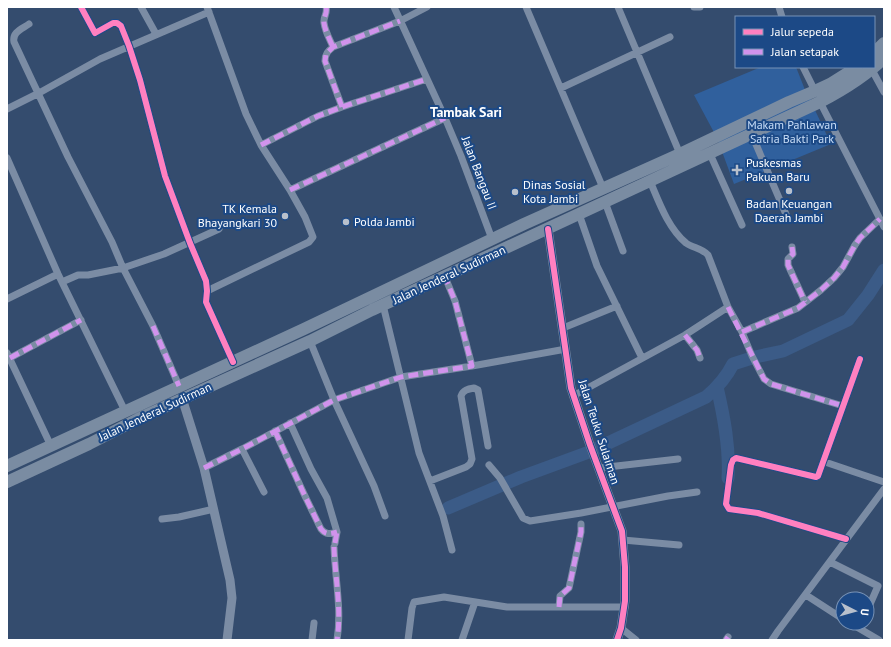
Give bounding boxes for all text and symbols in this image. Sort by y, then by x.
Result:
legend [735,16,875,68]
text: Jalur sepeda [770,24,834,39]
text: Jalan setapak [770,44,839,59]
district label: Tambak Sari [430,103,502,121]
park label: Makam Pahlawan Satria Bakti Park [747,117,837,146]
street label: Jalan Bangau II [458,133,500,212]
place label: Puskesmas Pakuan Baru [746,155,810,184]
marker: Puskesmas Pakuan Baru [731,164,743,176]
place label: Dinas Sosial Kota Jambi [523,177,586,206]
marker: Badan Keuangan Daerah Jambi [784,186,794,196]
marker: Dinas Sosial Kota Jambi [510,187,520,197]
place label: Badan Keuangan Daerah Jambi [746,196,832,225]
place label: TK Kemala Bhayangkari 30 [198,201,277,230]
marker: TK Kemala Bhayangkari 30 [280,211,290,221]
place label: Polda Jambi [354,214,415,229]
marker: Polda Jambi [341,217,351,227]
street label: Jalan Jenderal Sudirman [389,242,508,308]
street label: Jalan Teuku Sulaiman [575,377,623,486]
street label: Jalan Jenderal Sudirman [95,379,214,445]
north arrow [835,591,875,631]
text: U [858,608,872,616]

